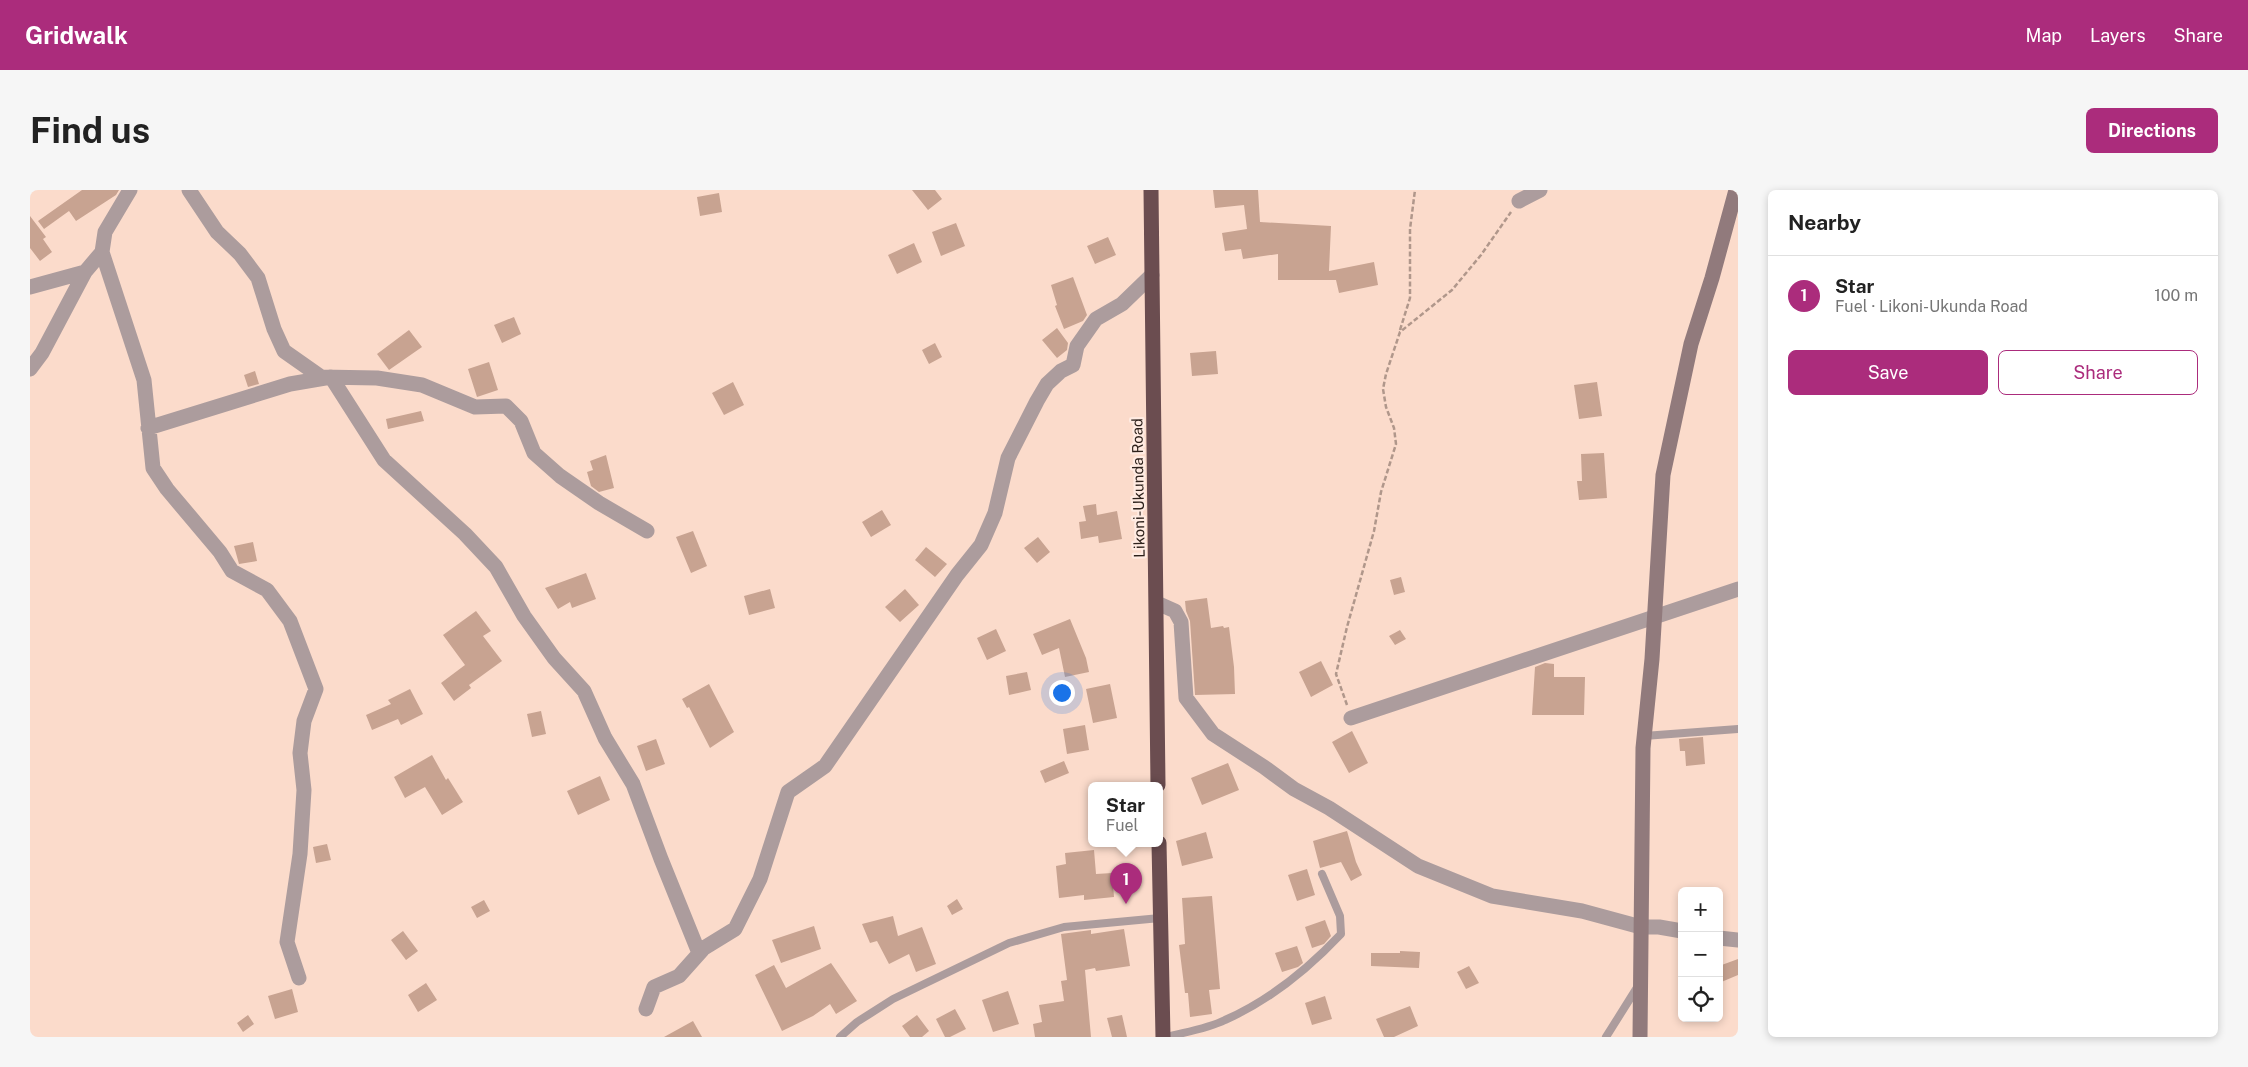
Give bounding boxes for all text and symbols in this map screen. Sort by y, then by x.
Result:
text: Gridwalk [25,21,128,49]
text: Map [2026,25,2062,46]
text: Layers [2090,25,2146,46]
text: Share [2174,25,2223,46]
button: Directions [2086,108,2218,153]
text: Find us [30,110,150,151]
text: Nearby [1788,210,1861,235]
text: Star [1835,275,1874,297]
text: 1 [1801,286,1807,305]
text: 100 m [2154,286,2198,305]
text: Fuel · Likoni-Ukunda Road [1835,297,2028,316]
button: Save [1788,350,1988,395]
button: Share [1998,350,2198,395]
street label: Likoni-Ukunda Road [1128,418,1148,558]
your location [1049,680,1075,706]
popup [1088,782,1163,847]
text: Star [1106,794,1145,816]
text: Fuel [1106,816,1138,835]
pin: 1 [1110,863,1142,904]
map controls [1678,887,1723,1022]
button: + [1678,887,1723,932]
button: − [1678,932,1723,977]
button: locate [1678,977,1723,1022]

